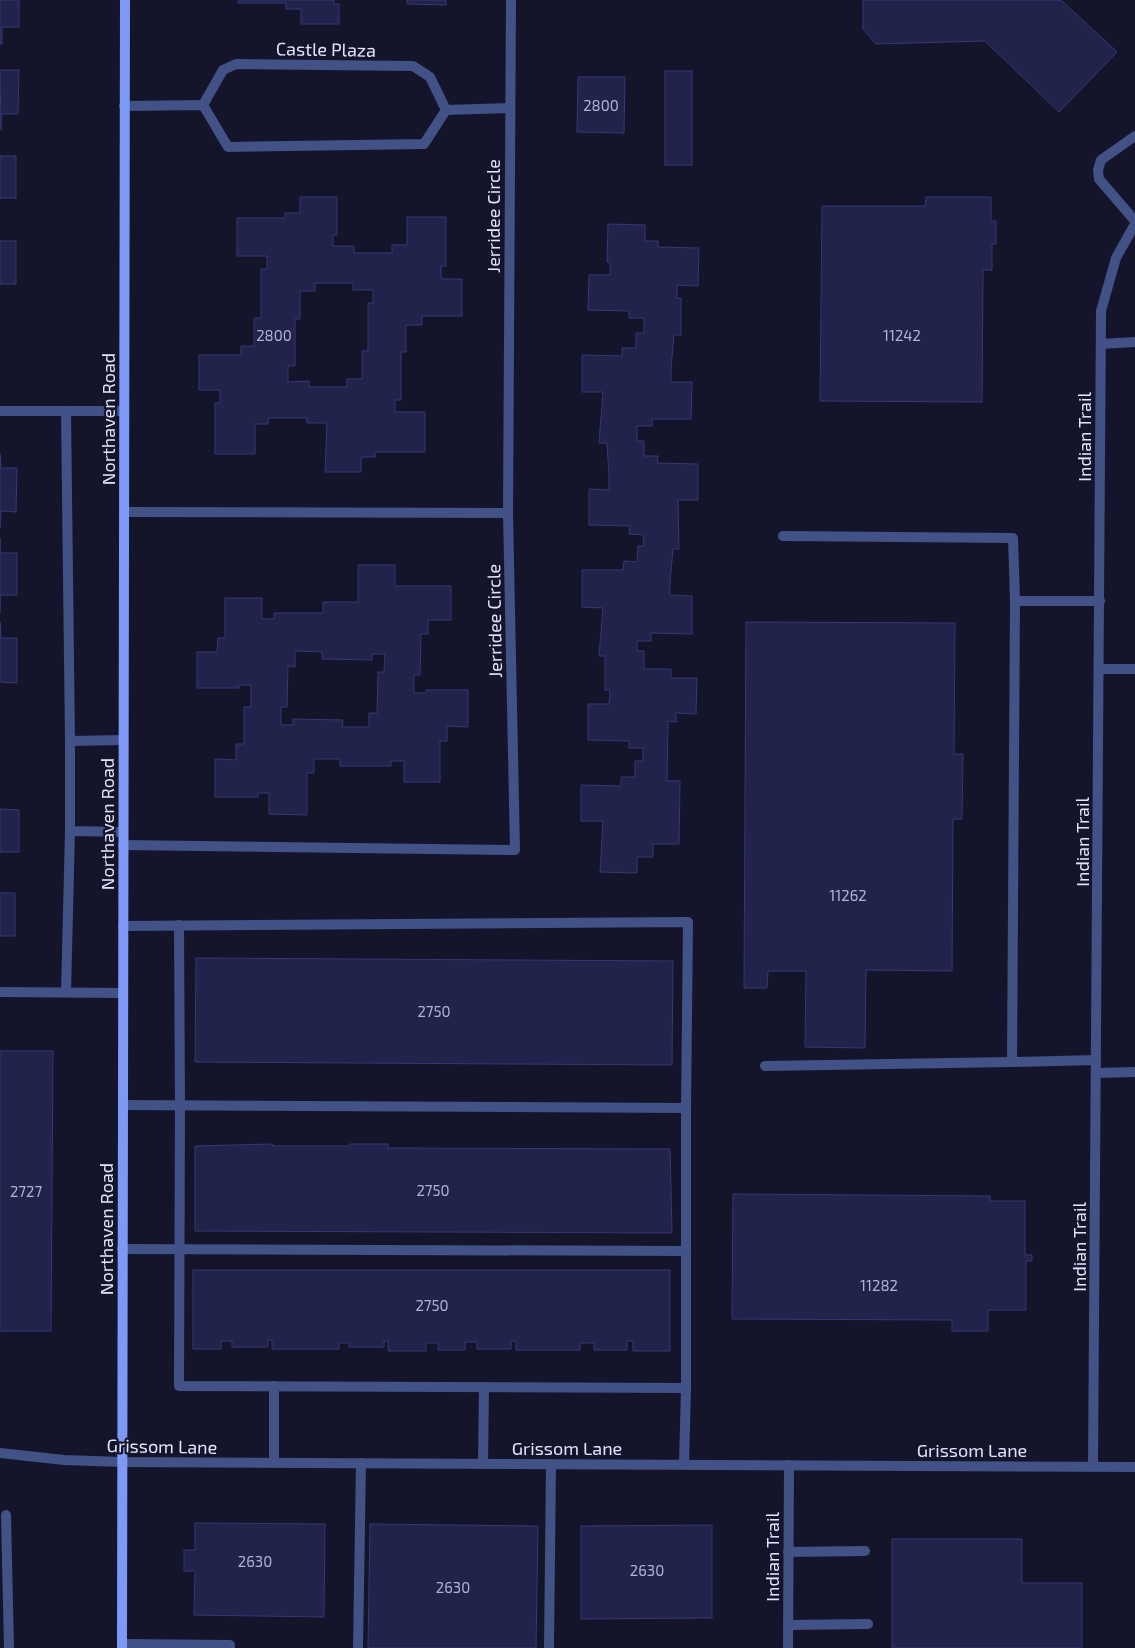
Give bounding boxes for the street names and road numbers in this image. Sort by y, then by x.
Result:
street label: Castle Plaza [276,37,376,61]
street label: Jerridee Circle [482,159,504,273]
street label: Northaven Road [97,353,119,485]
street label: Indian Trail [1073,392,1095,482]
street label: Jerridee Circle [482,564,506,678]
street label: Northaven Road [96,758,118,890]
street label: Indian Trail [1071,797,1093,887]
street label: Northaven Road [95,1163,117,1295]
street label: Indian Trail [1068,1202,1090,1292]
street label: Grissom Lane [107,1434,217,1458]
street label: Grissom Lane [512,1437,622,1459]
street label: Grissom Lane [917,1439,1027,1461]
street label: Indian Trail [761,1512,783,1602]

